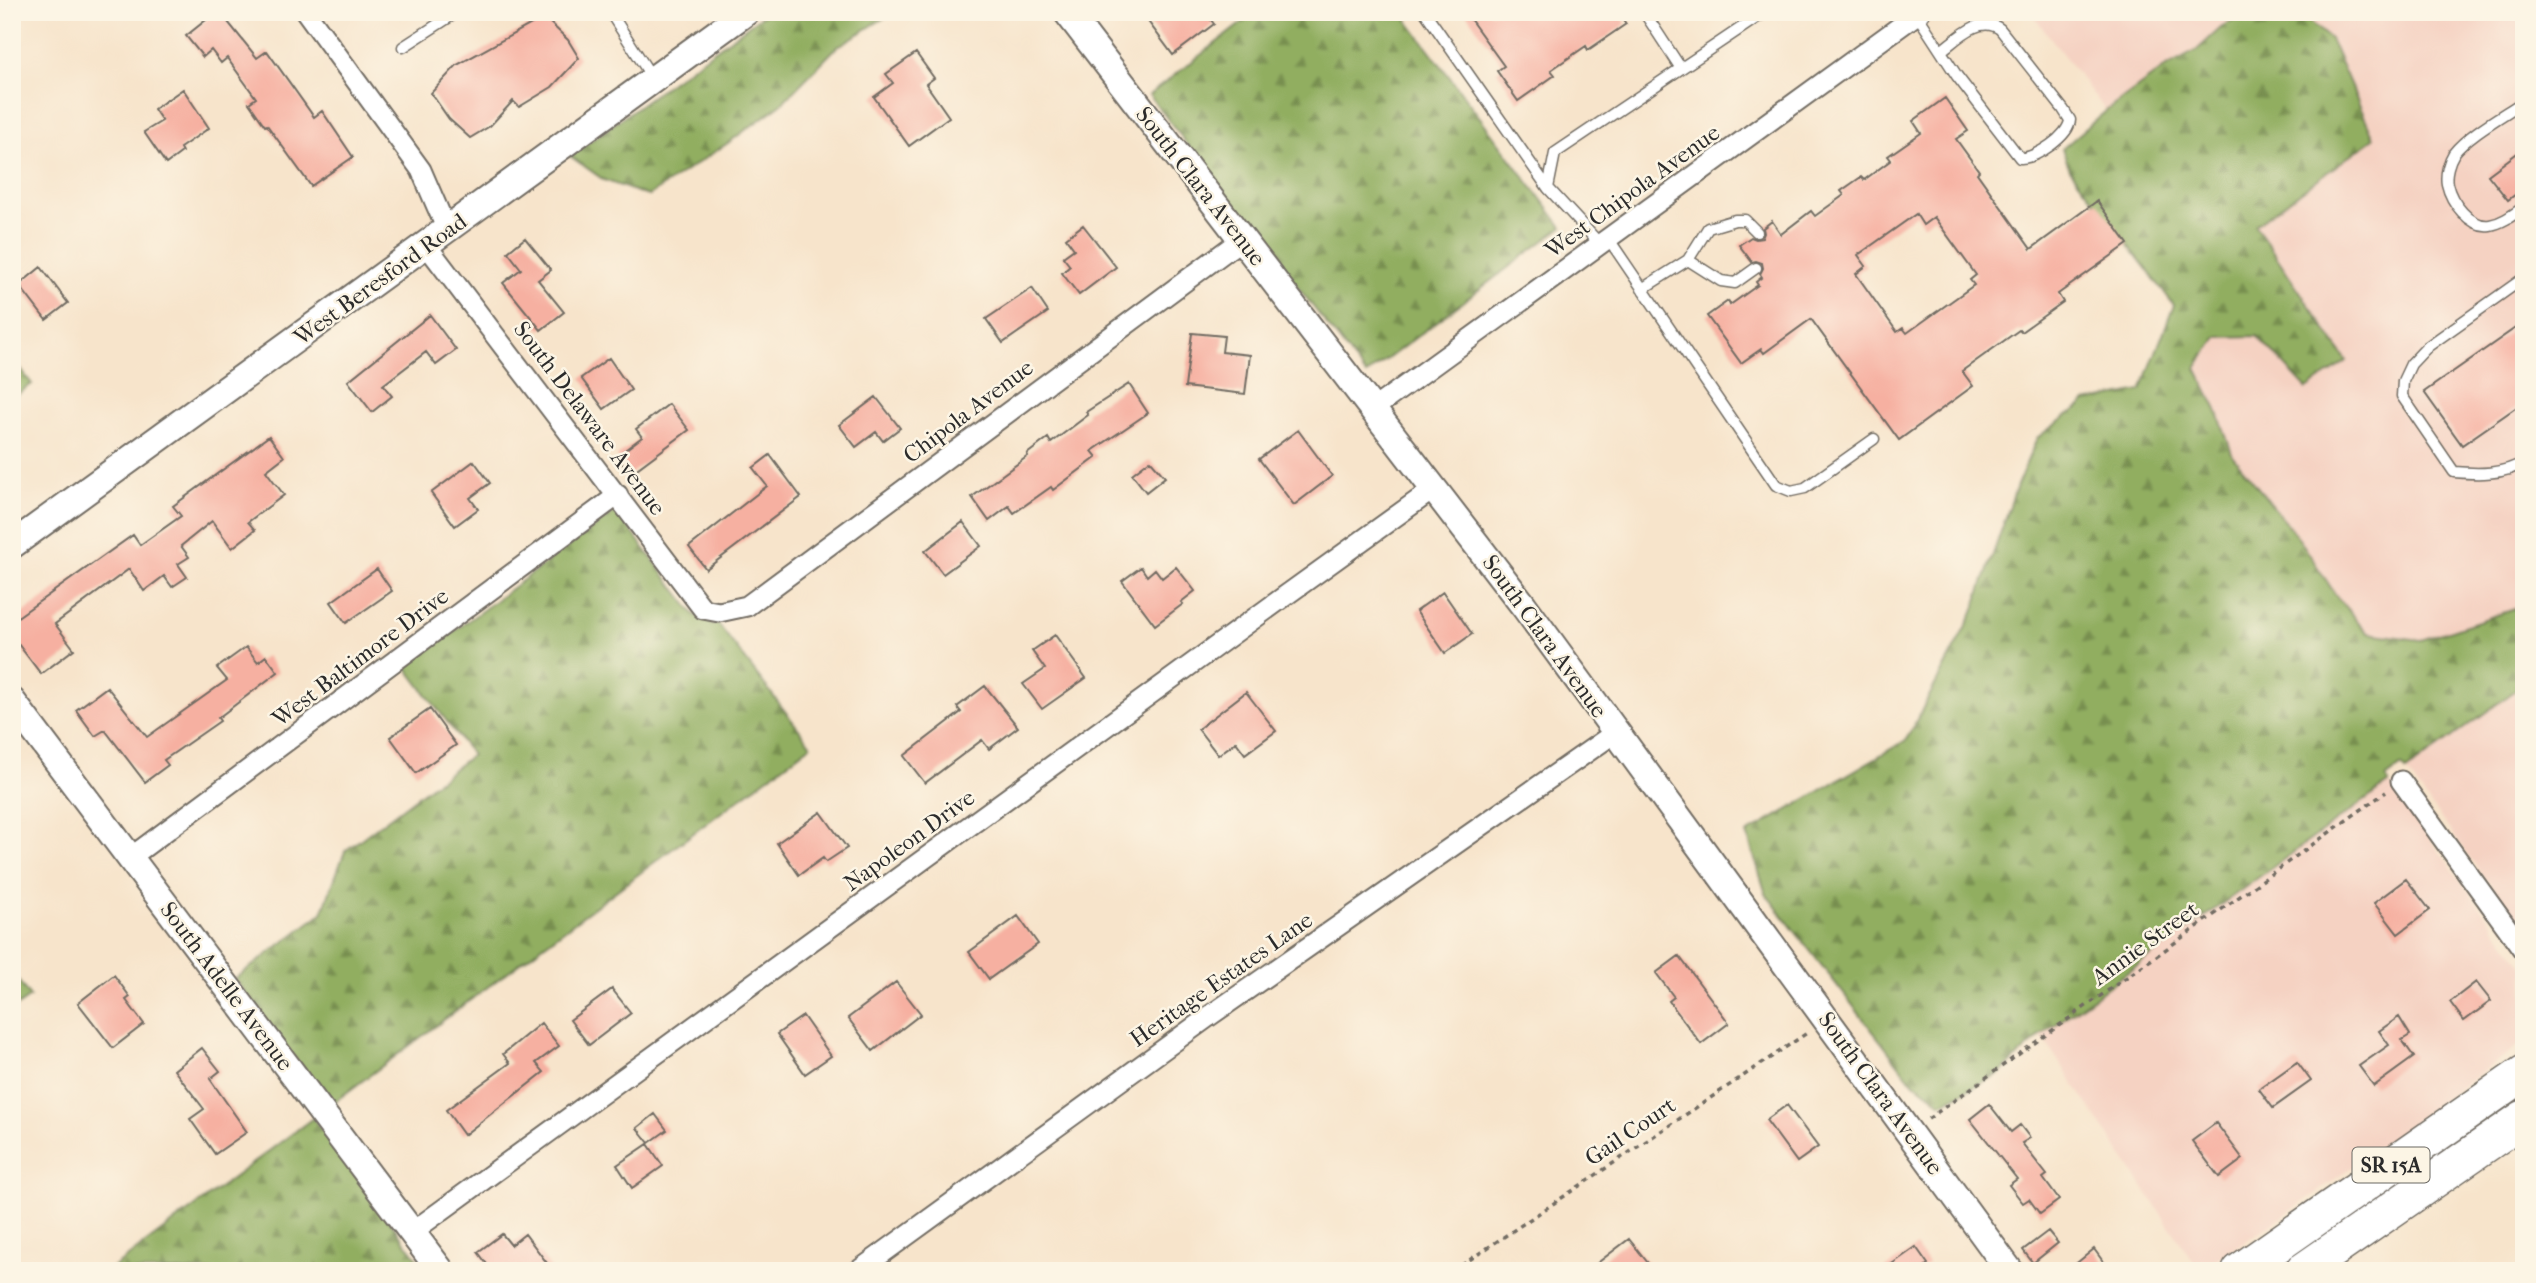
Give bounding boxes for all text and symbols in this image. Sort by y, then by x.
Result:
street label: South Clara Avenue [1130,101,1271,271]
street label: West Chipola Avenue [1539,119,1725,264]
street label: West Beresford Road [288,207,472,352]
street label: South Delaware Avenue [508,316,671,520]
street label: Chipola Avenue [898,354,1038,469]
street label: South Clara Avenue [1477,550,1613,723]
street label: West Baltimore Drive [266,582,454,733]
street label: Napoleon Drive [839,784,980,897]
street label: Annie Street [2086,896,2204,992]
street label: South Adelle Avenue [154,897,299,1076]
street label: Heritage Estates Lane [1125,906,1318,1053]
street label: South Clara Avenue [1813,1007,1949,1180]
street label: Gail Court [1580,1091,1681,1171]
road number: SR 15A [2352,1148,2430,1182]

